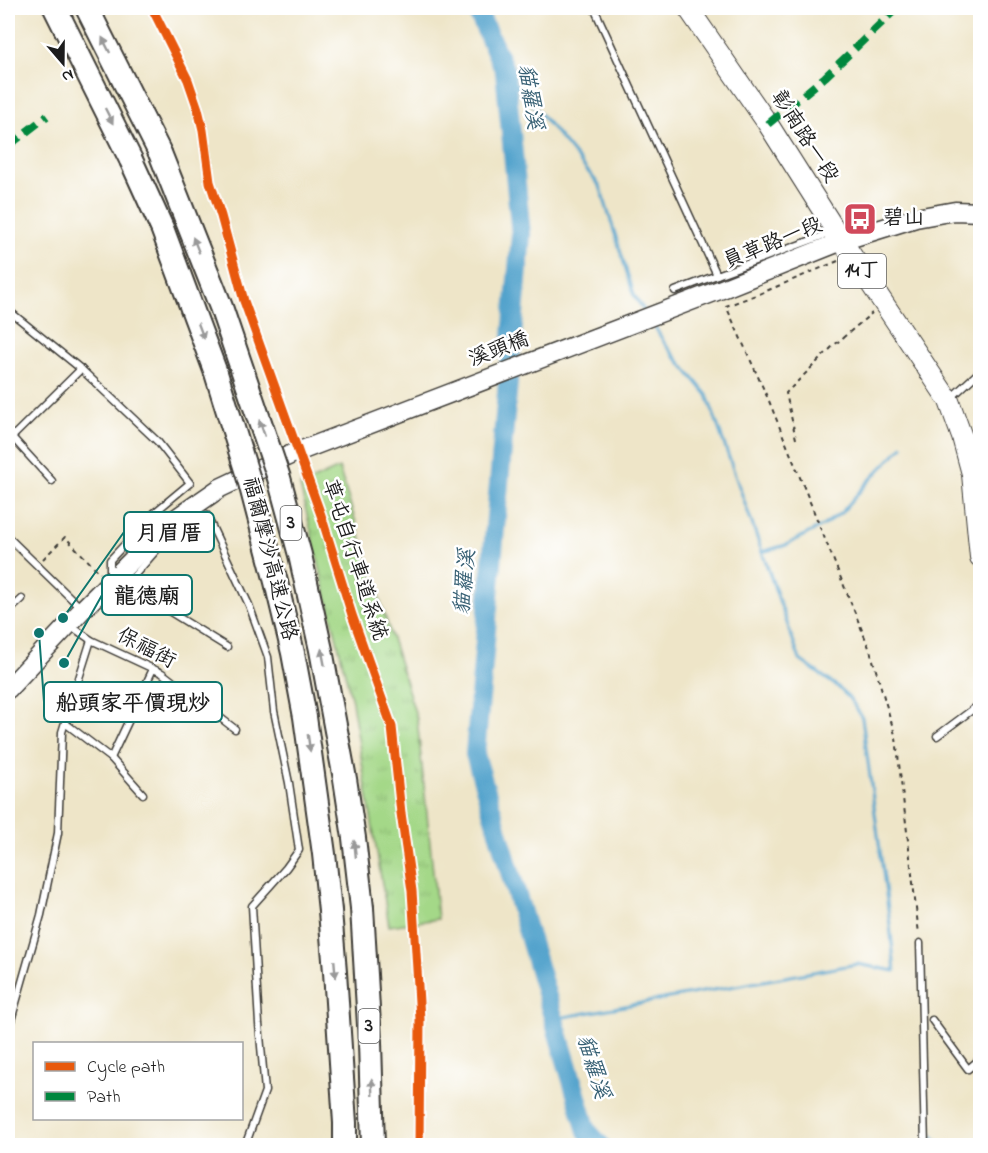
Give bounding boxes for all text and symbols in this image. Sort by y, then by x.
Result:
north arrow [33,33,93,93]
one-way arrow [101,36,111,53]
text: N [58,62,77,88]
water label: 貓羅溪 [508,62,550,133]
street label: 彰南路一段 [763,85,845,189]
one-way arrow [105,108,114,125]
bus stop icon: 碧山 [842,201,878,237]
place label: 碧山 [883,204,925,234]
street label: 員草路一段 [719,210,827,278]
one-way arrow [191,236,201,254]
road number: 14丁 [838,254,886,288]
one-way arrow [196,323,206,341]
street label: 溪頭橋 [464,325,534,375]
one-way arrow [257,419,266,437]
street label: 福爾摩沙高速公路 [234,474,304,644]
street label: 草屯自行車道系統 [314,475,394,645]
road number: 3 [280,506,302,540]
callout: 月眉厝 [124,512,214,552]
text: 月眉厝 [136,519,202,551]
water label: 貓羅溪 [447,547,485,616]
callout: 龍德廟 [102,575,192,615]
text: 龍德廟 [114,582,180,614]
street label: 保福街 [111,621,181,677]
one-way arrow [318,648,327,667]
callout: 船頭家平價現炒 [44,682,222,722]
text: 船頭家平價現炒 [56,689,210,721]
one-way arrow [304,733,313,752]
one-way arrow [351,840,360,859]
one-way arrow [330,959,340,978]
road number: 3 [358,1009,380,1043]
water label: 貓羅溪 [567,1031,617,1104]
legend [33,1042,243,1120]
text: Cycle path [87,1055,165,1081]
one-way arrow [367,1078,376,1097]
text: Path [87,1085,121,1111]

